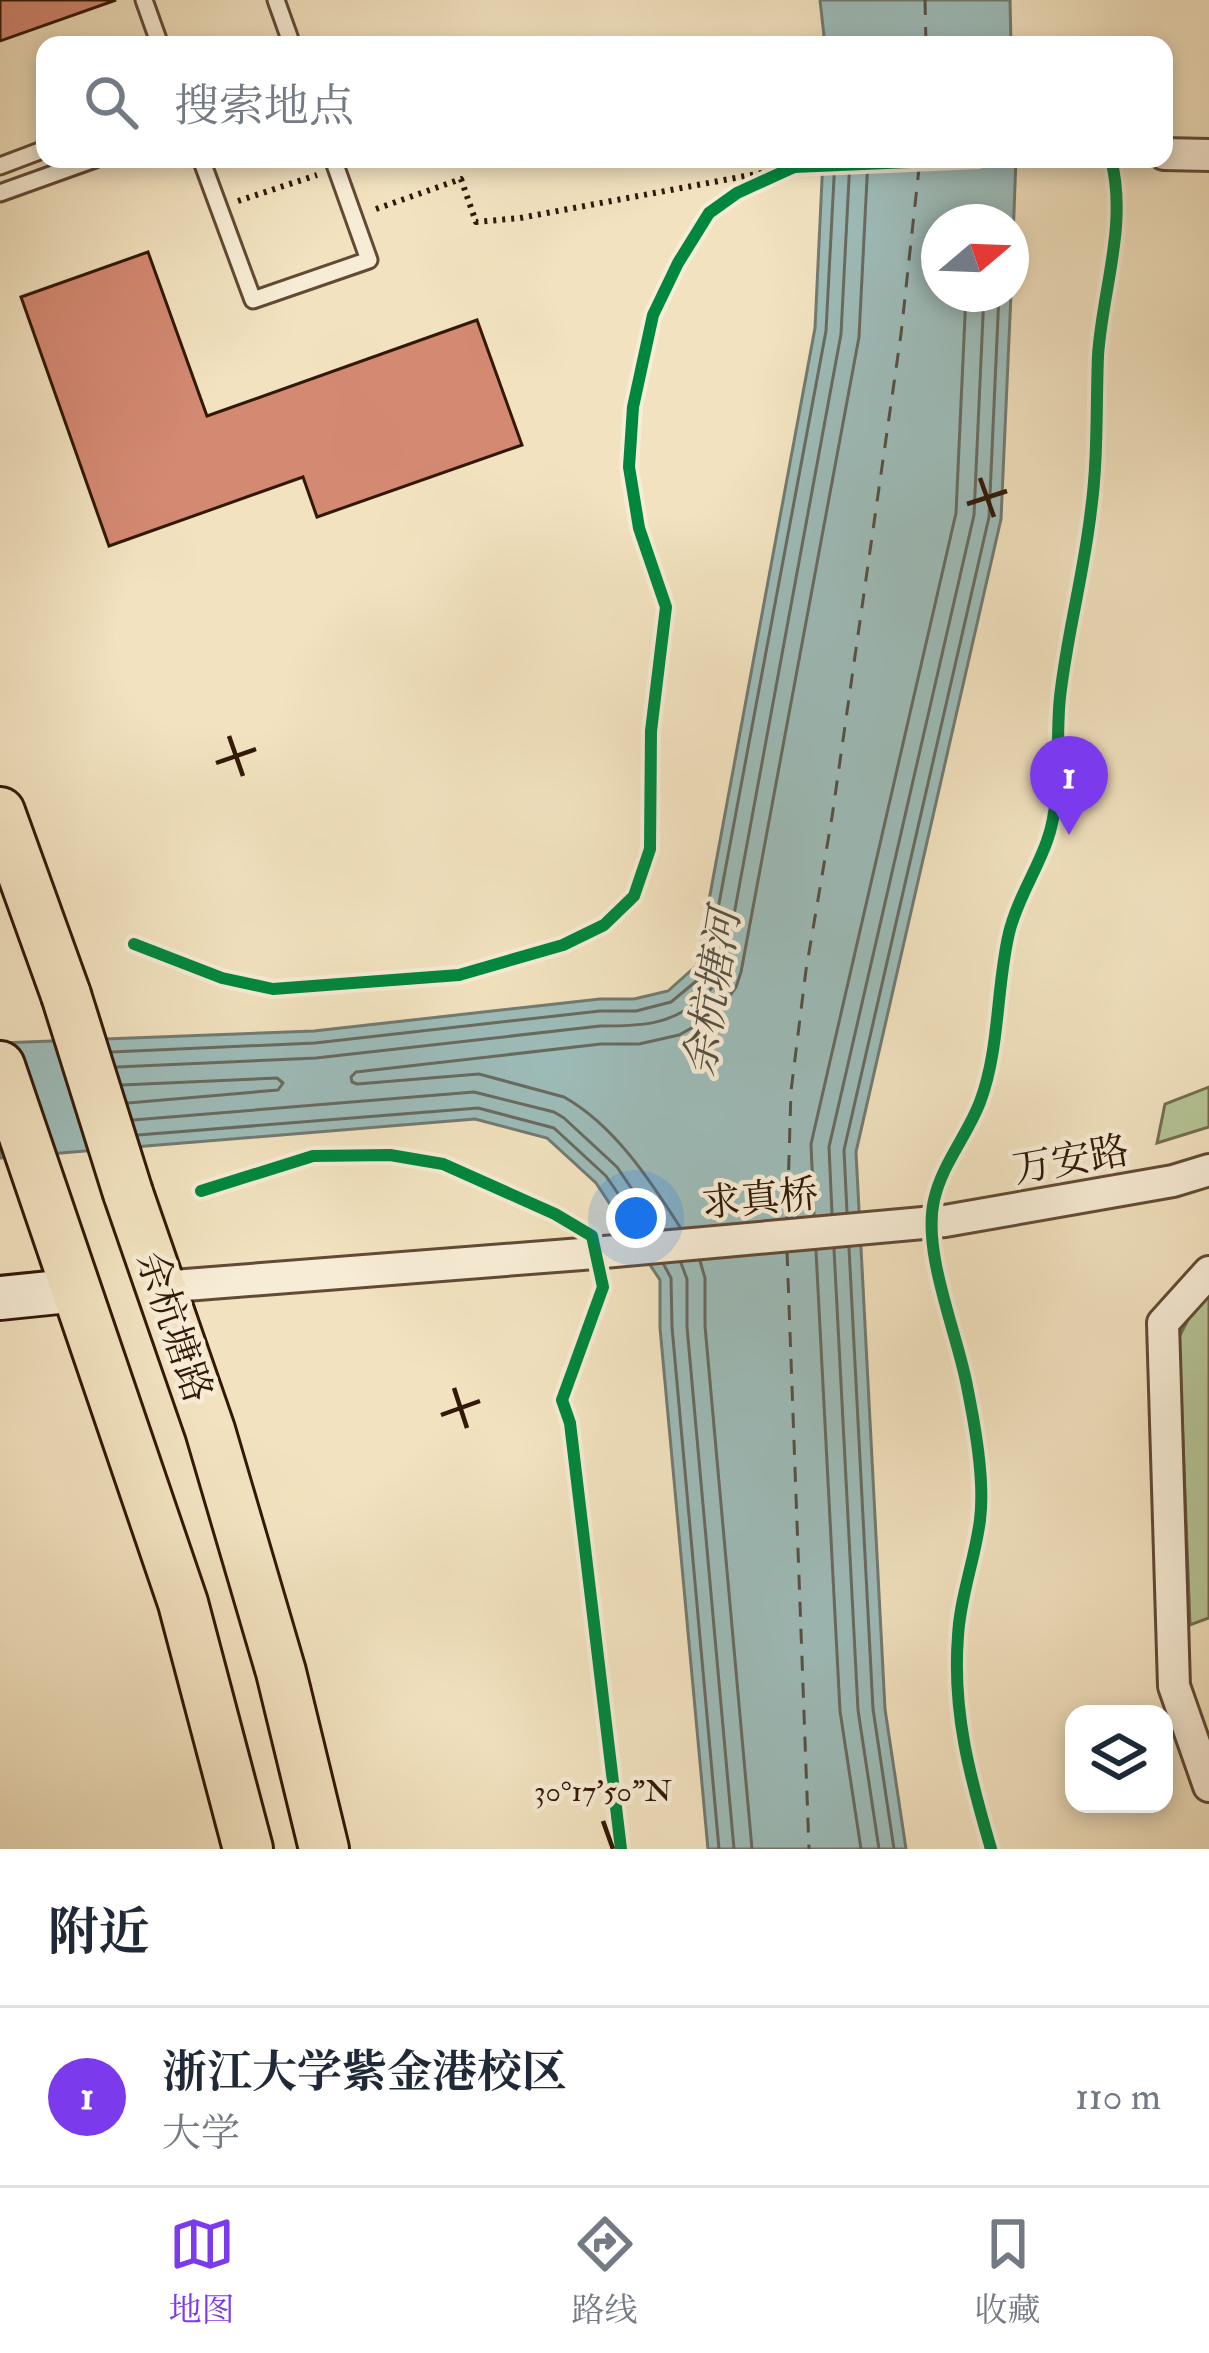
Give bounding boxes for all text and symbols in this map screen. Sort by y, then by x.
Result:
search box [36,36,1173,168]
icon: search [78,69,144,135]
text: 搜索地点 [174,79,354,135]
north arrow [921,204,1029,312]
pin: 1 [1030,736,1108,835]
water label: 余杭塘河 [674,899,753,1080]
street label: 万安路 [1009,1126,1133,1194]
street label: 求真桥 [700,1169,820,1229]
your location [606,1188,666,1248]
street label: 余杭塘路 [125,1245,223,1409]
map controls [1065,1705,1173,1813]
button: layers [1065,1705,1173,1813]
text: 30°17'50"N [534,1773,672,1810]
text: 附近 [48,1901,150,1965]
text: 浙江大学紫金港校区 [162,2045,567,2101]
text: 1 [80,2072,94,2121]
text: 110 m [1075,2072,1161,2121]
text: 大学 [162,2109,240,2158]
tab: 地图 [169,2211,235,2331]
tab: 路线 [572,2211,638,2331]
tab: 收藏 [975,2211,1041,2331]

